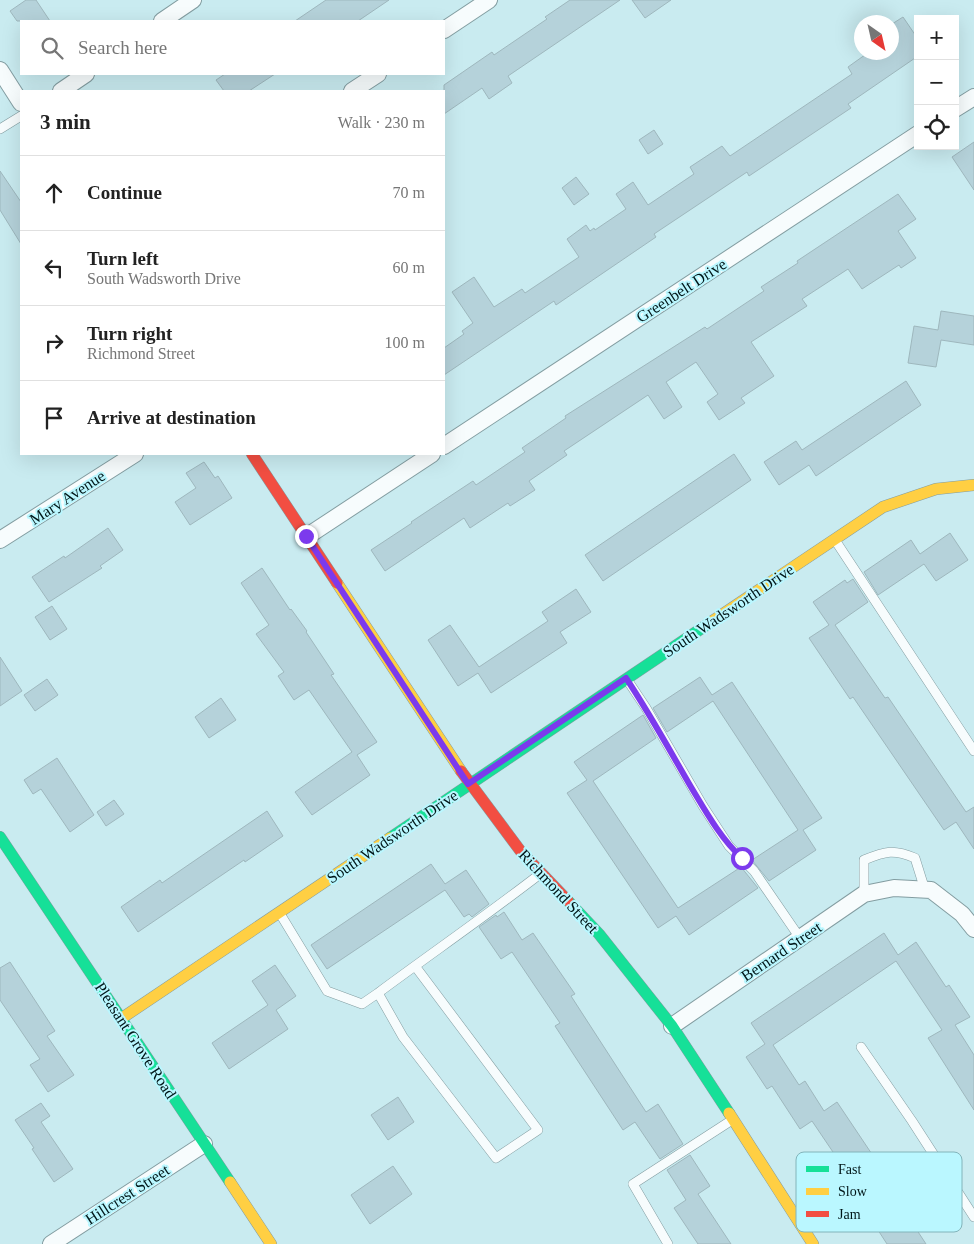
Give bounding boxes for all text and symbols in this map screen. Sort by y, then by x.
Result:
north arrow [854,15,899,60]
map controls [914,15,959,150]
button: + [914,15,959,60]
search box [20,20,445,75]
icon: search [38,34,66,62]
text: Search here [78,37,167,58]
button: − [914,60,959,105]
button: locate [914,105,959,150]
text: 3 min [40,110,91,134]
text: Walk · 230 m [338,114,425,131]
icon: ahead [40,179,68,207]
text: Continue [87,182,162,203]
text: 70 m [393,184,425,201]
text: Turn left [87,248,159,269]
icon: left [40,254,68,282]
street label: Greenbelt Drive [633,255,729,326]
text: 60 m [393,259,425,276]
text: South Wadsworth Drive [87,270,241,287]
text: Turn right [87,323,172,344]
icon: right [40,329,68,357]
text: 100 m [385,334,425,351]
text: Richmond Street [87,345,195,362]
icon: arrive [40,404,68,432]
text: Arrive at destination [87,407,256,428]
street label: Mary Avenue [26,467,109,529]
route end [295,525,318,548]
street label: South Wadsworth Drive [660,560,797,661]
street label: South Wadsworth Drive [324,786,461,887]
street label: Richmond Street [516,846,602,937]
route start [731,847,754,870]
street label: Bernard Street [738,918,825,984]
street label: Pleasant Grove Road [92,979,179,1102]
legend [796,1152,962,1232]
street label: Hillcrest Street [82,1161,173,1228]
text: Fast [838,1162,861,1177]
text: Slow [838,1184,868,1199]
text: Jam [838,1207,861,1222]

